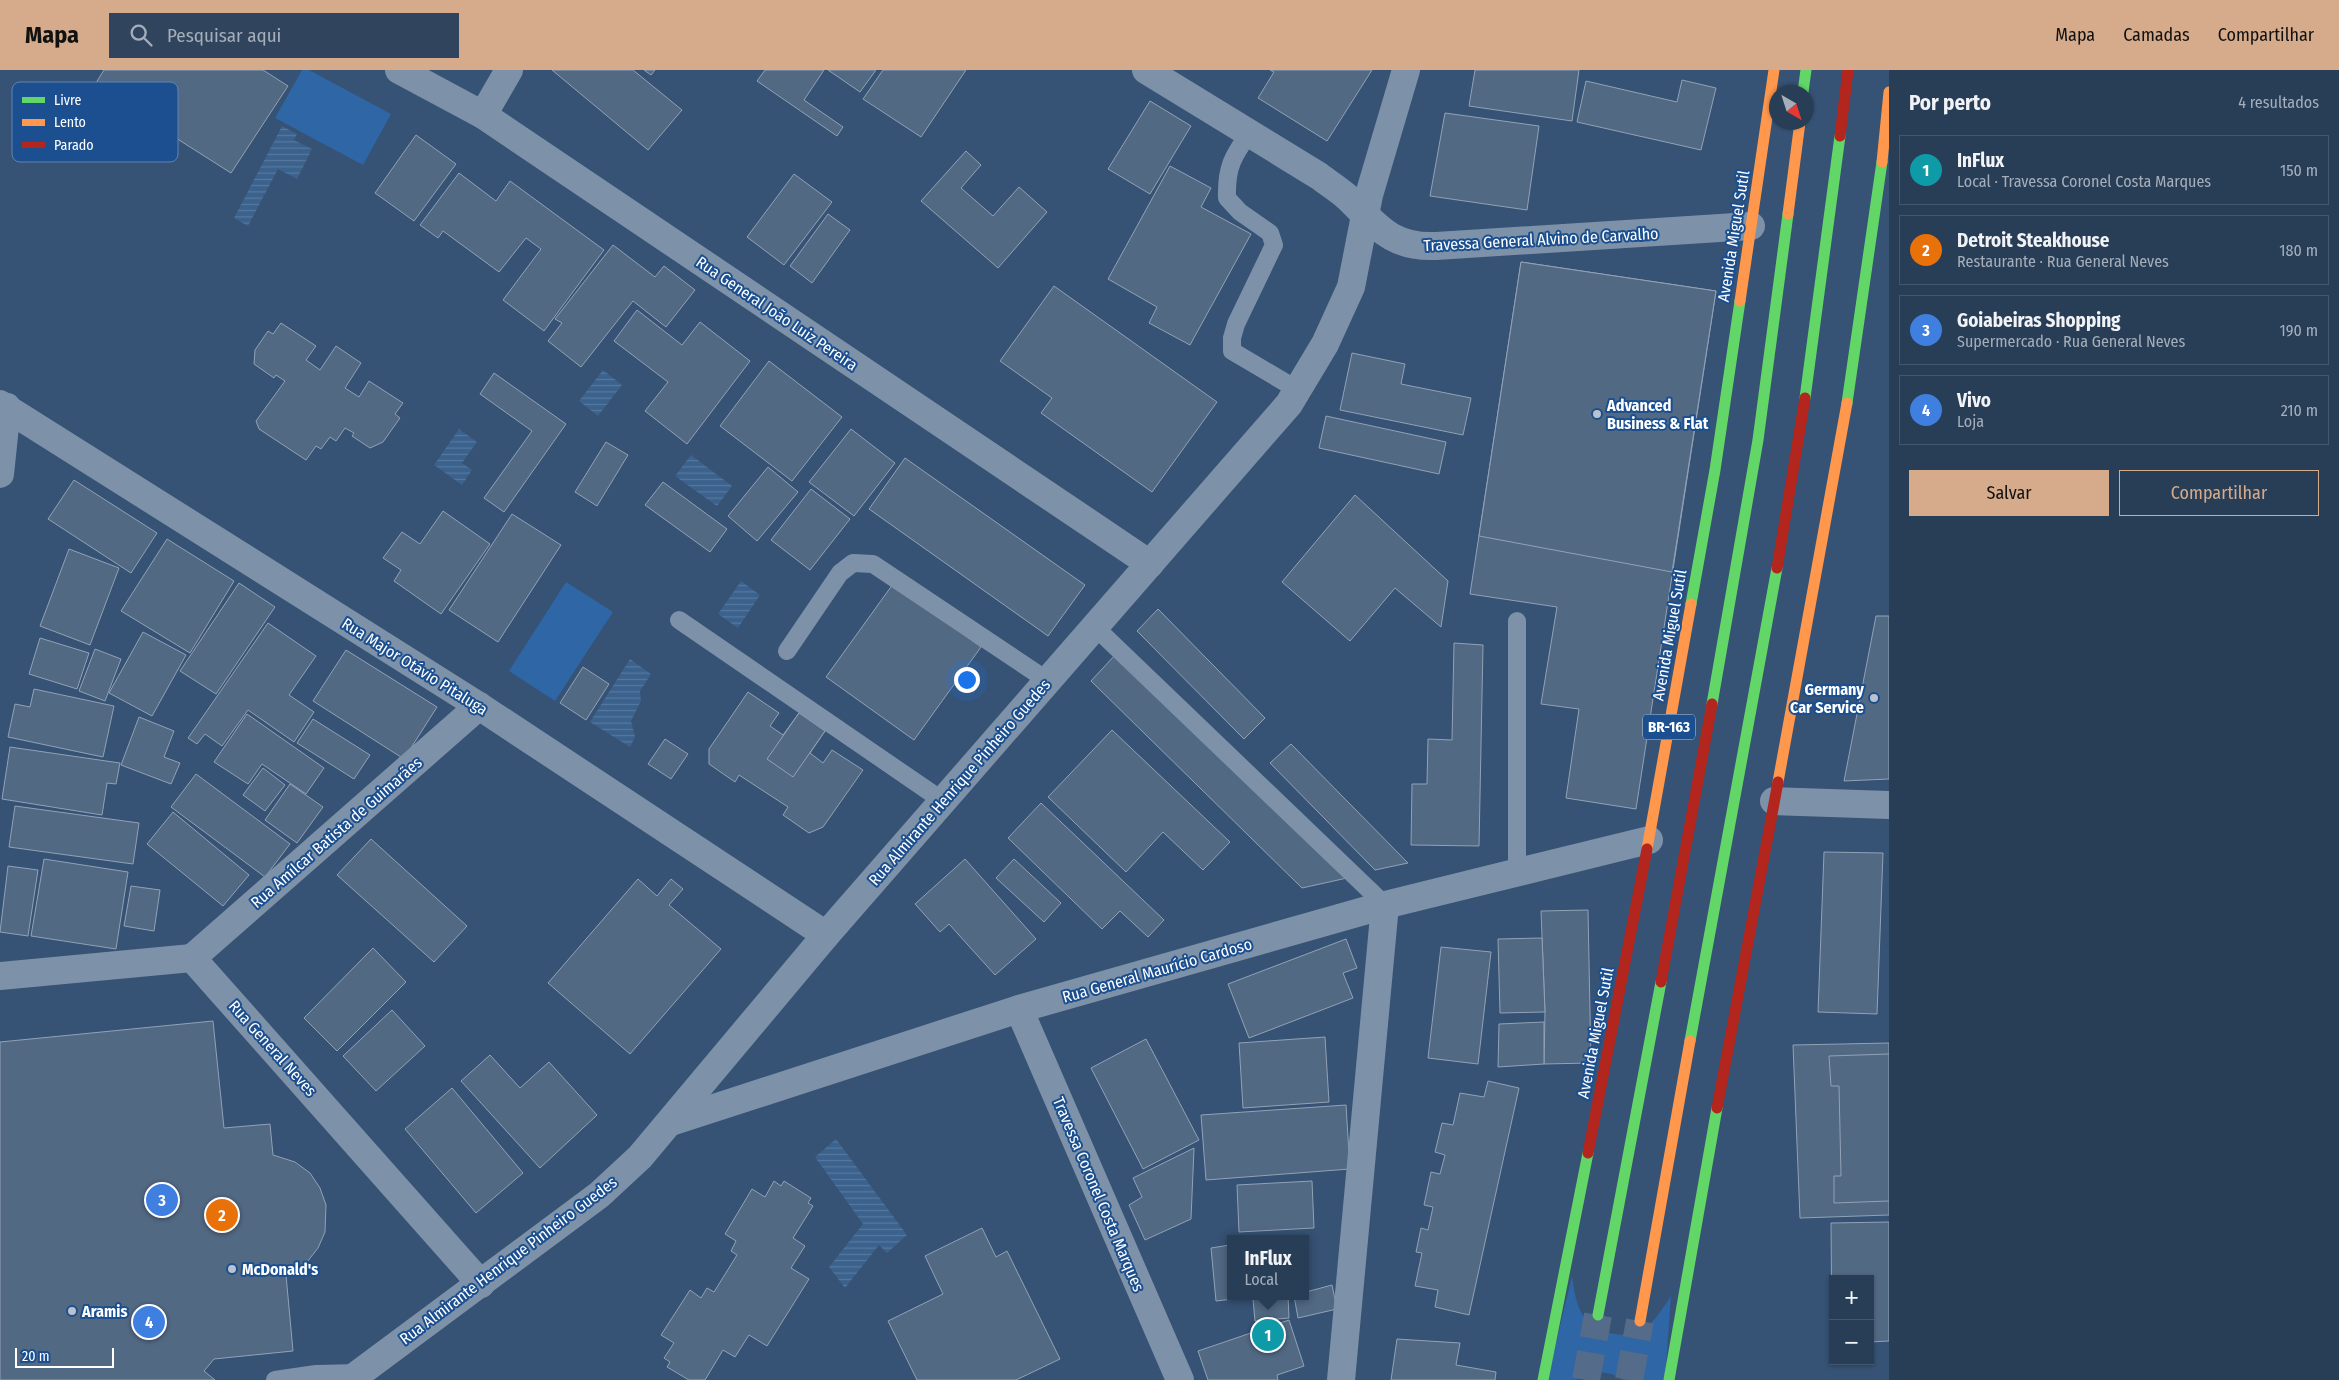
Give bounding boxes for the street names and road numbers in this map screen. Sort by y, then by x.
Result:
street label: Avenida Miguel Sutil [1714,169,1753,303]
street label: Travessa General Alvino de Carvalho [1423,224,1659,255]
street label: Rua General João Luiz Pereira [692,252,861,375]
street label: Avenida Miguel Sutil [1649,568,1690,702]
street label: Rua Major Otávio Pitaluga [338,614,491,719]
street label: Rua Almirante Henrique Pinheiro Guedes [865,675,1054,889]
road number: BR-163 [1643,714,1695,740]
street label: Rua Amílcar Batista de Guimarães [247,753,426,912]
street label: Rua General Maurício Cardoso [1060,934,1254,1007]
street label: Avenida Miguel Sutil [1573,966,1617,1100]
street label: Rua General Neves [225,997,321,1100]
street label: Travessa Coronel Costa Marques [1049,1094,1148,1294]
street label: Rua Almirante Henrique Pinheiro Guedes [396,1172,621,1348]

